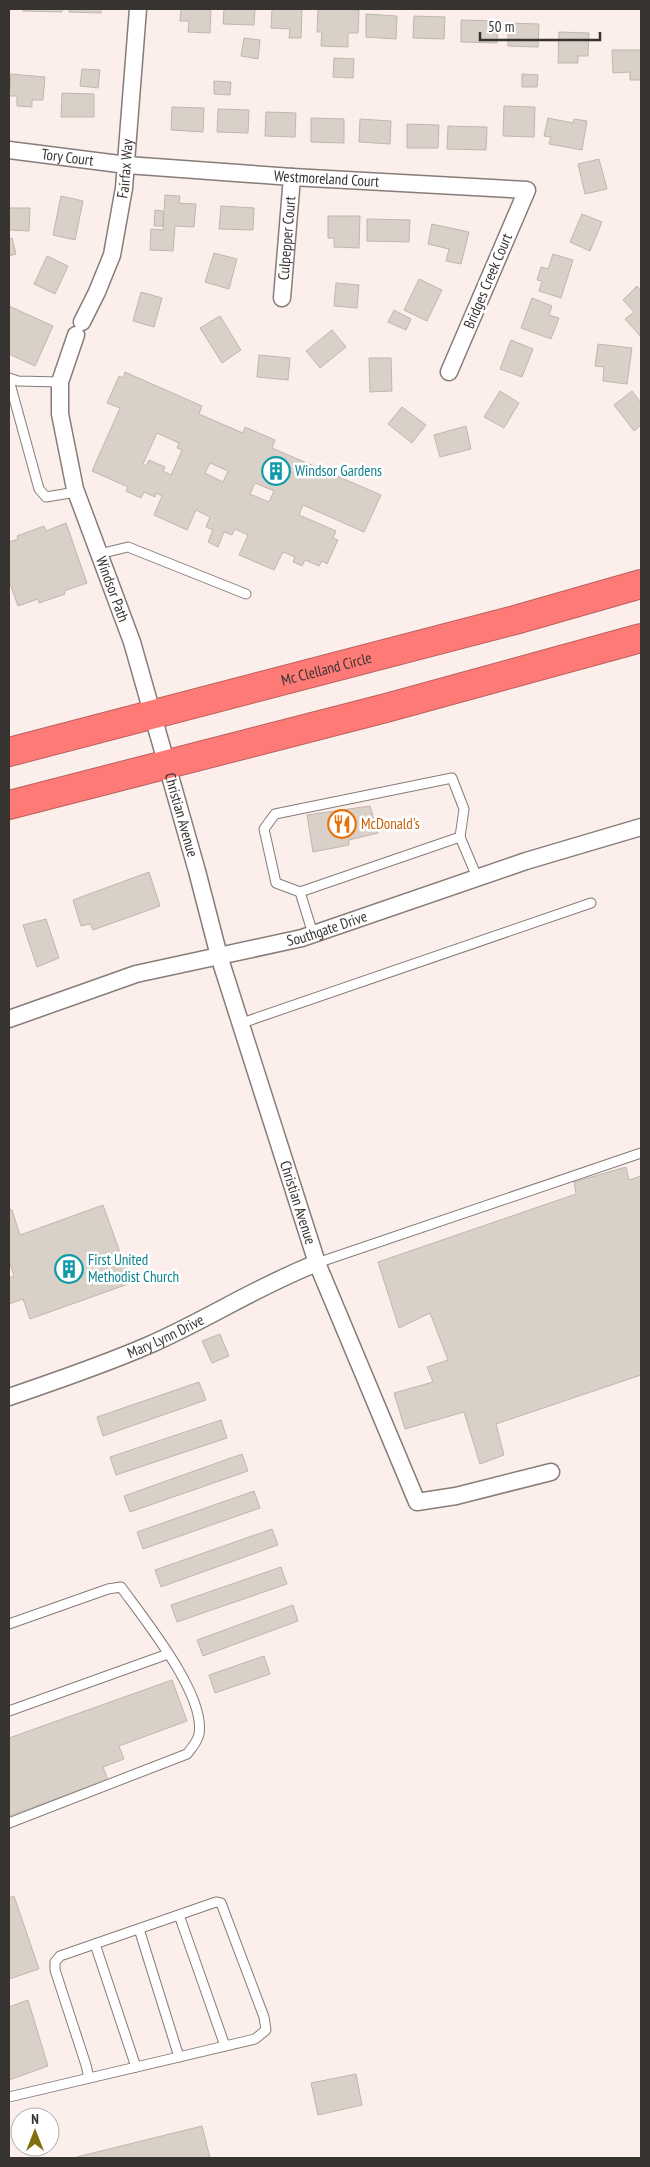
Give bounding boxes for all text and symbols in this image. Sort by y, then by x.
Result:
scale bar [480,10,600,42]
text: 50 m [488,17,514,36]
street label: Fairfax Way [112,138,137,200]
street label: Tory Court [40,144,95,170]
street label: Westmoreland Court [273,166,380,191]
street label: Culpepper Court [274,195,299,281]
street label: Bridges Creek Court [459,230,516,331]
building icon: Windsor Gardens [261,456,291,486]
place label: Windsor Gardens [295,461,382,480]
street label: Windsor Path [92,554,134,624]
street label: Mc Clelland Circle [279,648,374,690]
street label: Christian Avenue [161,770,203,859]
restaurant icon: McDonald's [327,809,357,839]
place label: McDonald's [361,814,420,833]
street label: Southgate Drive [285,906,369,950]
street label: Christian Avenue [276,1158,320,1247]
place label: First United Methodist Church [88,1250,179,1286]
building icon: First United Methodist Church [54,1254,84,1284]
street label: Mary Lynn Drive [124,1310,207,1362]
north arrow [10,2107,60,2157]
text: N [31,2110,39,2128]

